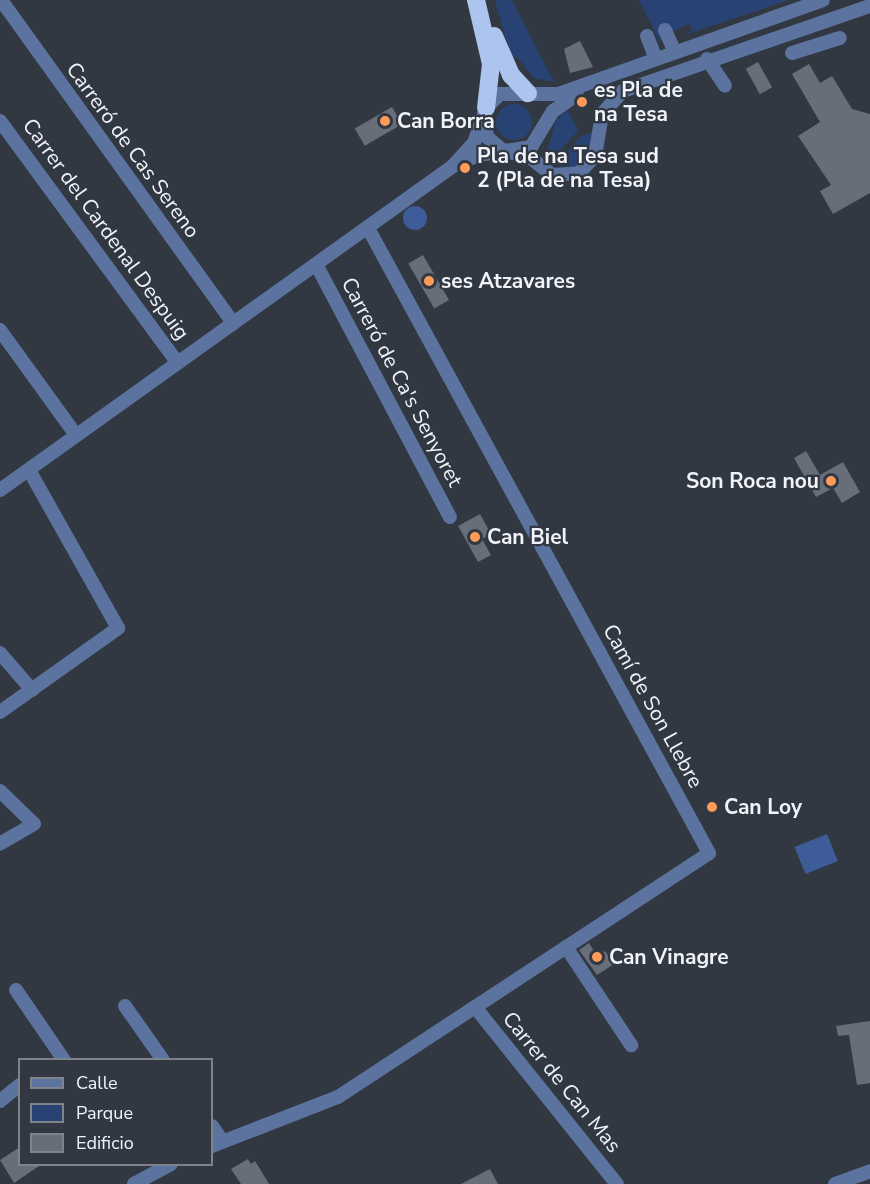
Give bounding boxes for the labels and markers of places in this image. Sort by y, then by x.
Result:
place label: es Pla de na Tesa [594,77,683,127]
marker: es Pla de na Tesa [575,95,589,109]
place label: Can Borra [397,108,495,134]
marker: Can Borra [378,114,392,128]
place label: Pla de na Tesa sud 2 (Pla de na Tesa) [477,143,659,193]
marker: Pla de na Tesa sud 2 (Pla de na Tesa) [458,161,472,175]
place label: ses Atzavares [441,268,575,294]
marker: ses Atzavares [422,274,436,288]
place label: Son Roca nou [686,468,819,494]
marker: Son Roca nou [824,474,838,488]
place label: Can Biel [487,524,568,550]
marker: Can Biel [468,530,482,544]
place label: Can Loy [724,794,802,820]
marker: Can Loy [705,800,719,814]
place label: Can Vinagre [609,944,729,970]
marker: Can Vinagre [590,950,604,964]

